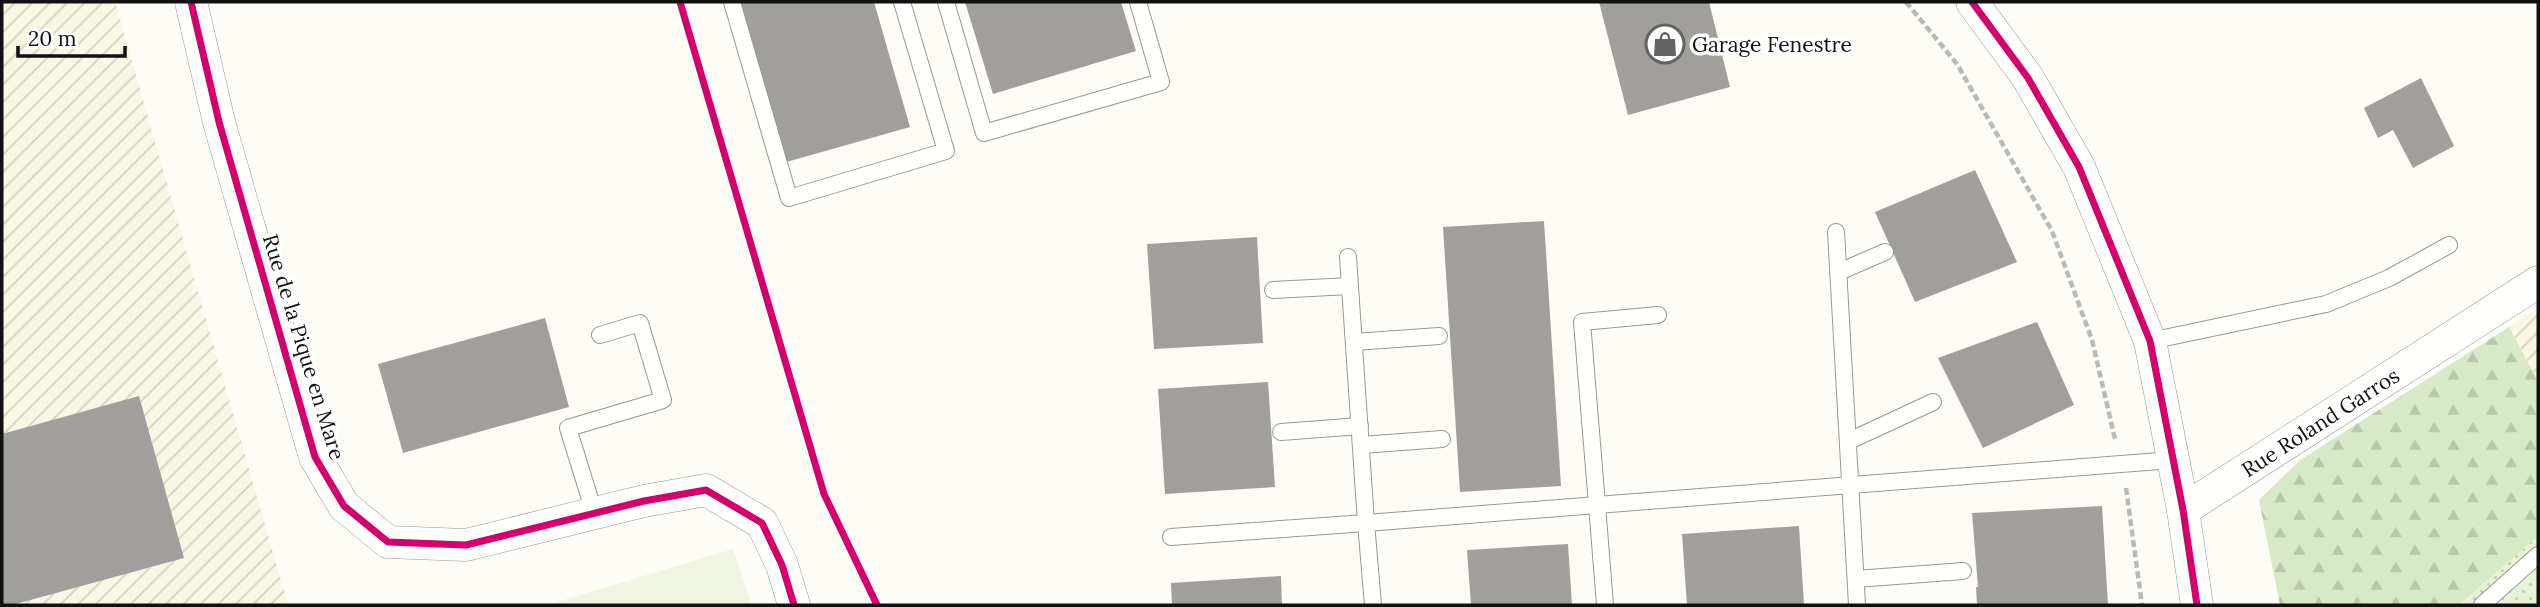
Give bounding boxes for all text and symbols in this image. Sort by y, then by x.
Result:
scale bar [18,14,124,58]
shop icon: Garage Fenestre [1644,23,1686,65]
text: 20 m [28,25,77,52]
place label: Garage Fenestre [1692,31,1852,58]
street label: Rue de la Pique en Mare [257,231,351,463]
street label: Rue Roland Garros [2236,361,2404,483]

